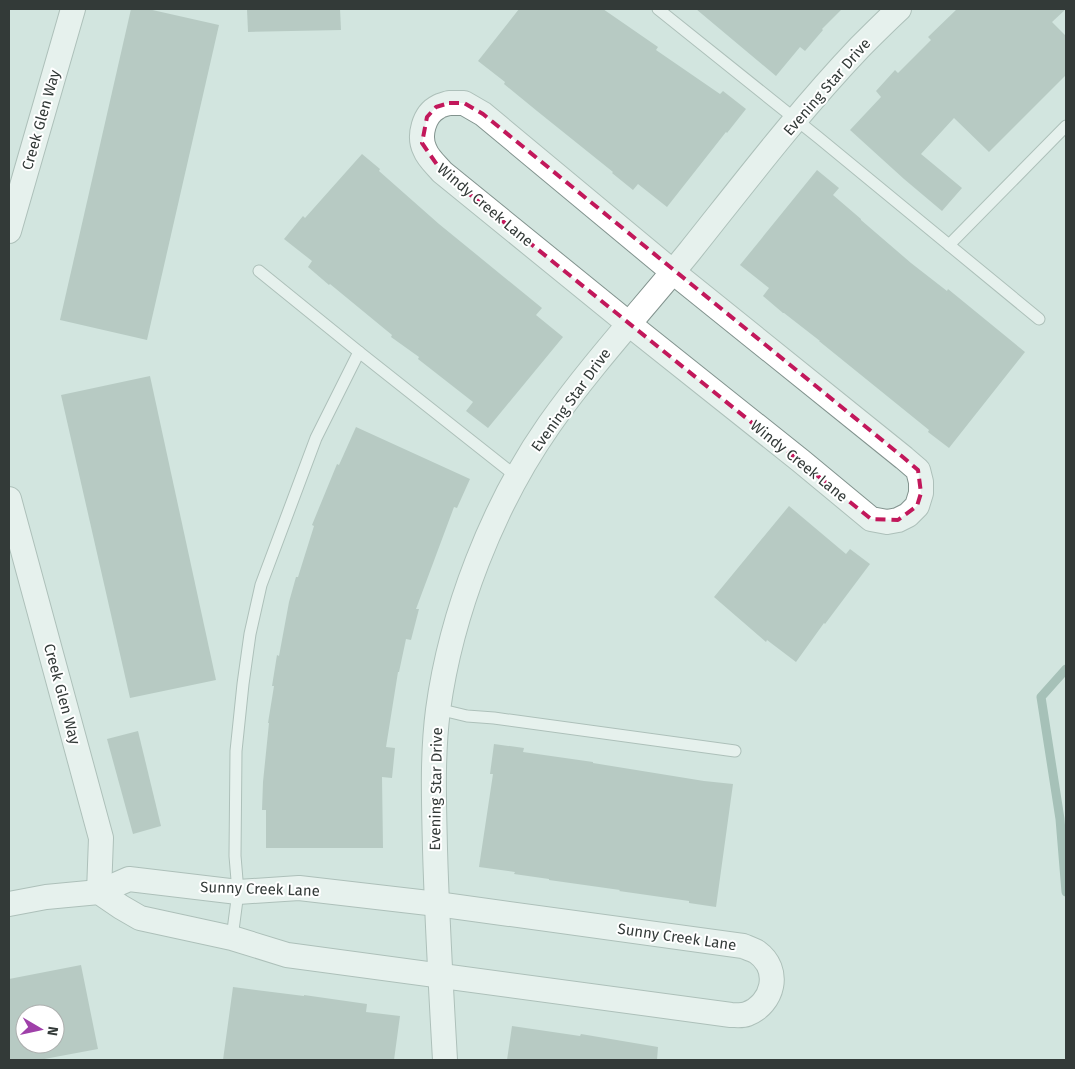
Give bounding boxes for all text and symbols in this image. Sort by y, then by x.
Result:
street label: Evening Star Drive [780,35,874,139]
street label: Creek Glen Way [18,67,64,172]
street label: Windy Creek Lane [433,160,537,250]
street label: Evening Star Drive [527,345,615,455]
street label: Windy Creek Lane [747,416,851,506]
street label: Creek Glen Way [40,642,84,747]
street label: Evening Star Drive [426,727,446,851]
street label: Sunny Creek Lane [200,878,320,900]
street label: Sunny Creek Lane [616,920,738,954]
north arrow [15,1004,65,1054]
text: N [43,1025,61,1037]

